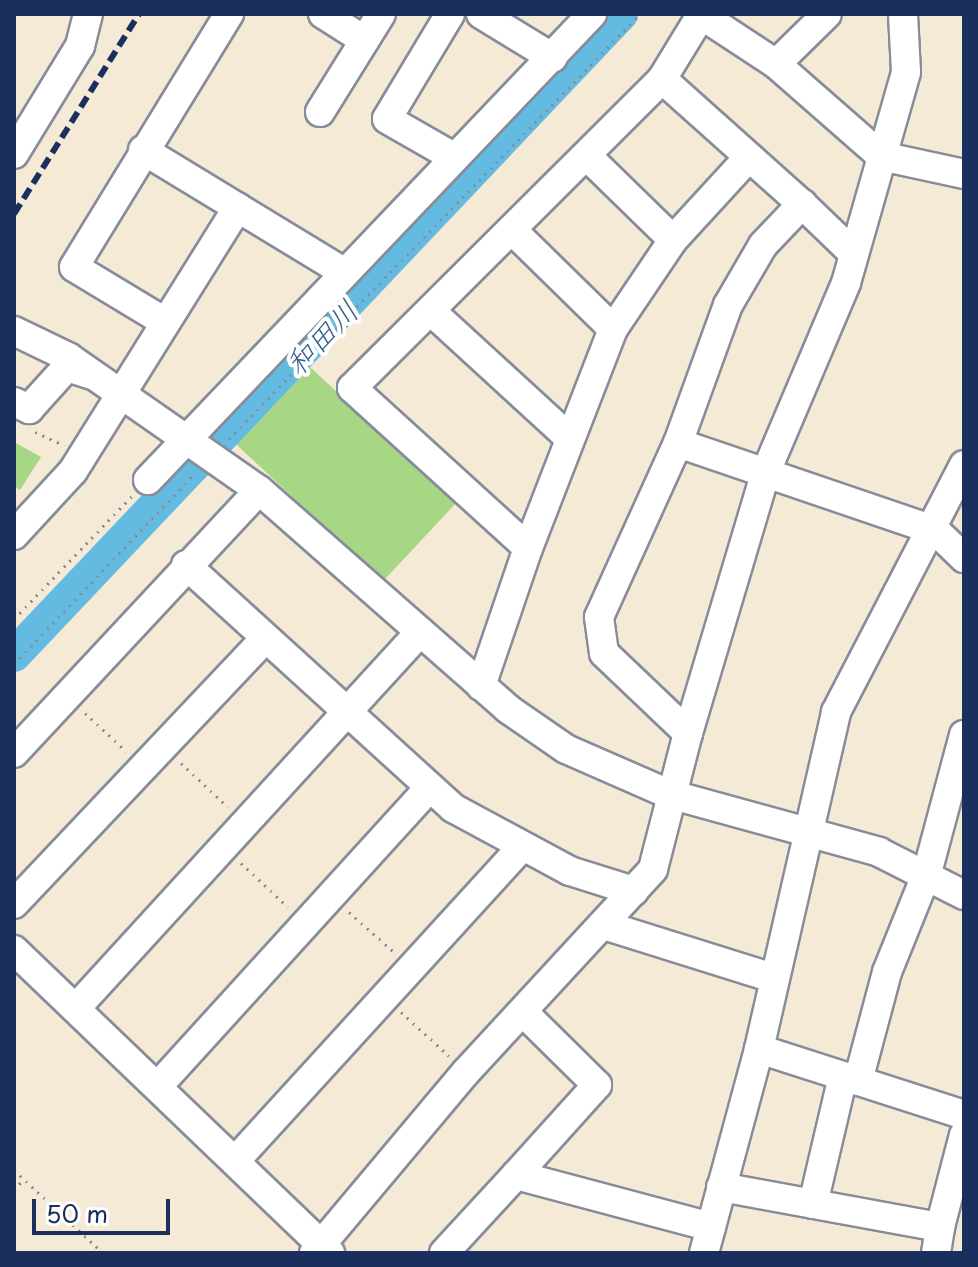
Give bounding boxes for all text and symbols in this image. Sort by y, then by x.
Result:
water label: 和田川 [277,292,365,382]
scale bar [36,1183,174,1233]
text: 50 m [46,1195,108,1231]

